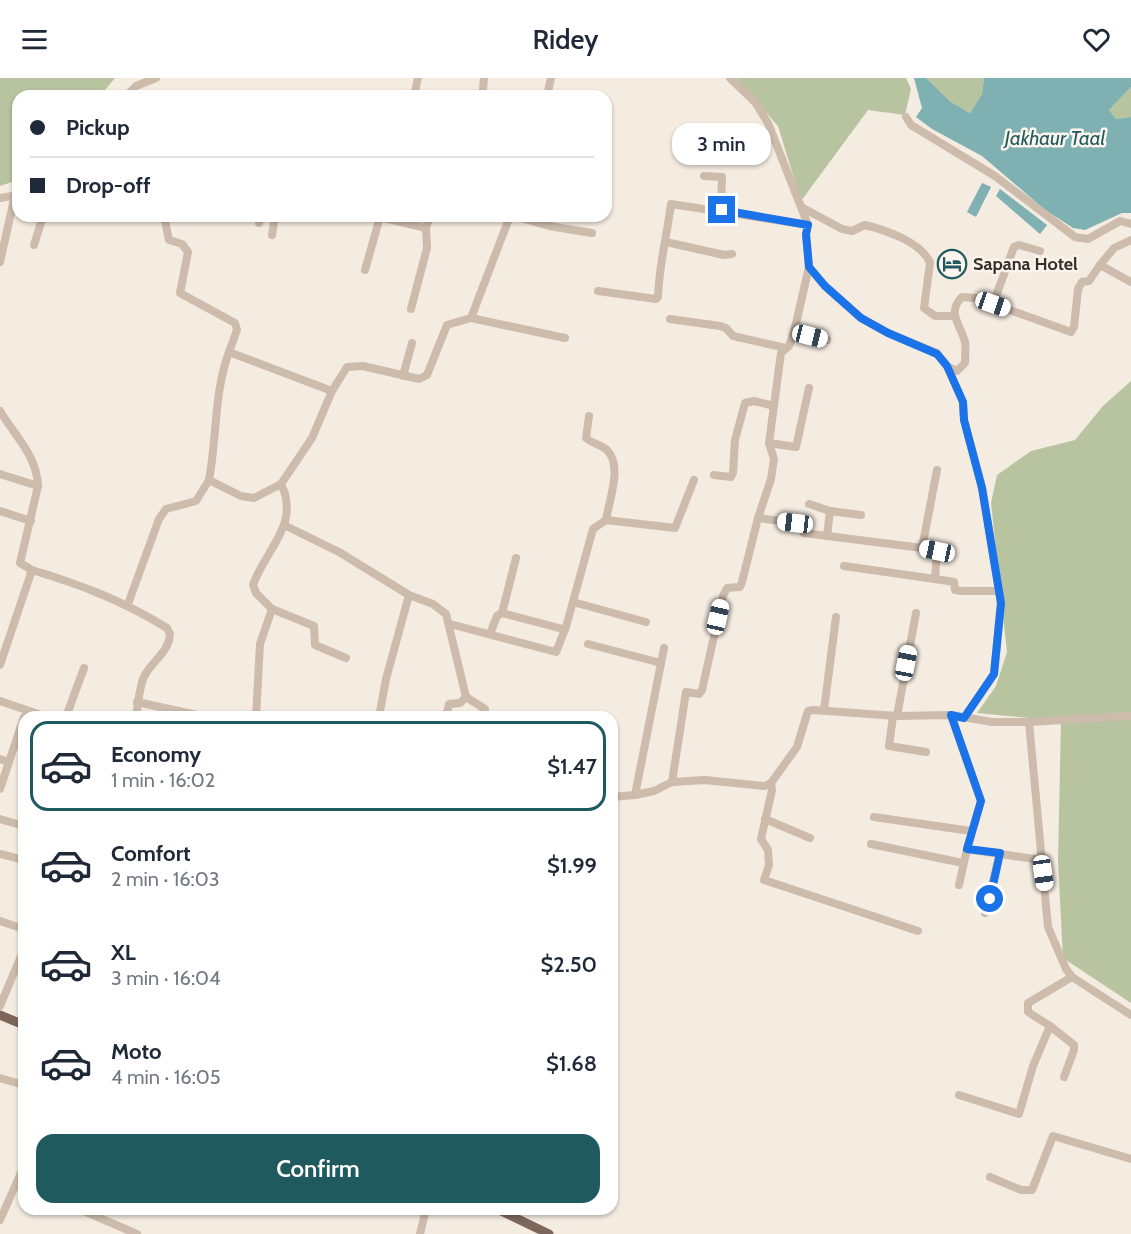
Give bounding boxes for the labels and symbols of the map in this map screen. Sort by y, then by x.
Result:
callout: 3 min [672,123,771,165]
water label: Jakhaur Taal [1003,126,1106,150]
route end [708,196,735,223]
hotel icon: Sapana Hotel [936,248,968,280]
place label: Sapana Hotel [973,253,1078,275]
car [973,290,1013,318]
car [790,323,830,349]
car [776,512,814,534]
car [918,538,956,564]
car [705,597,731,637]
car [894,644,918,682]
car [1032,854,1054,892]
route start [976,885,1003,912]

